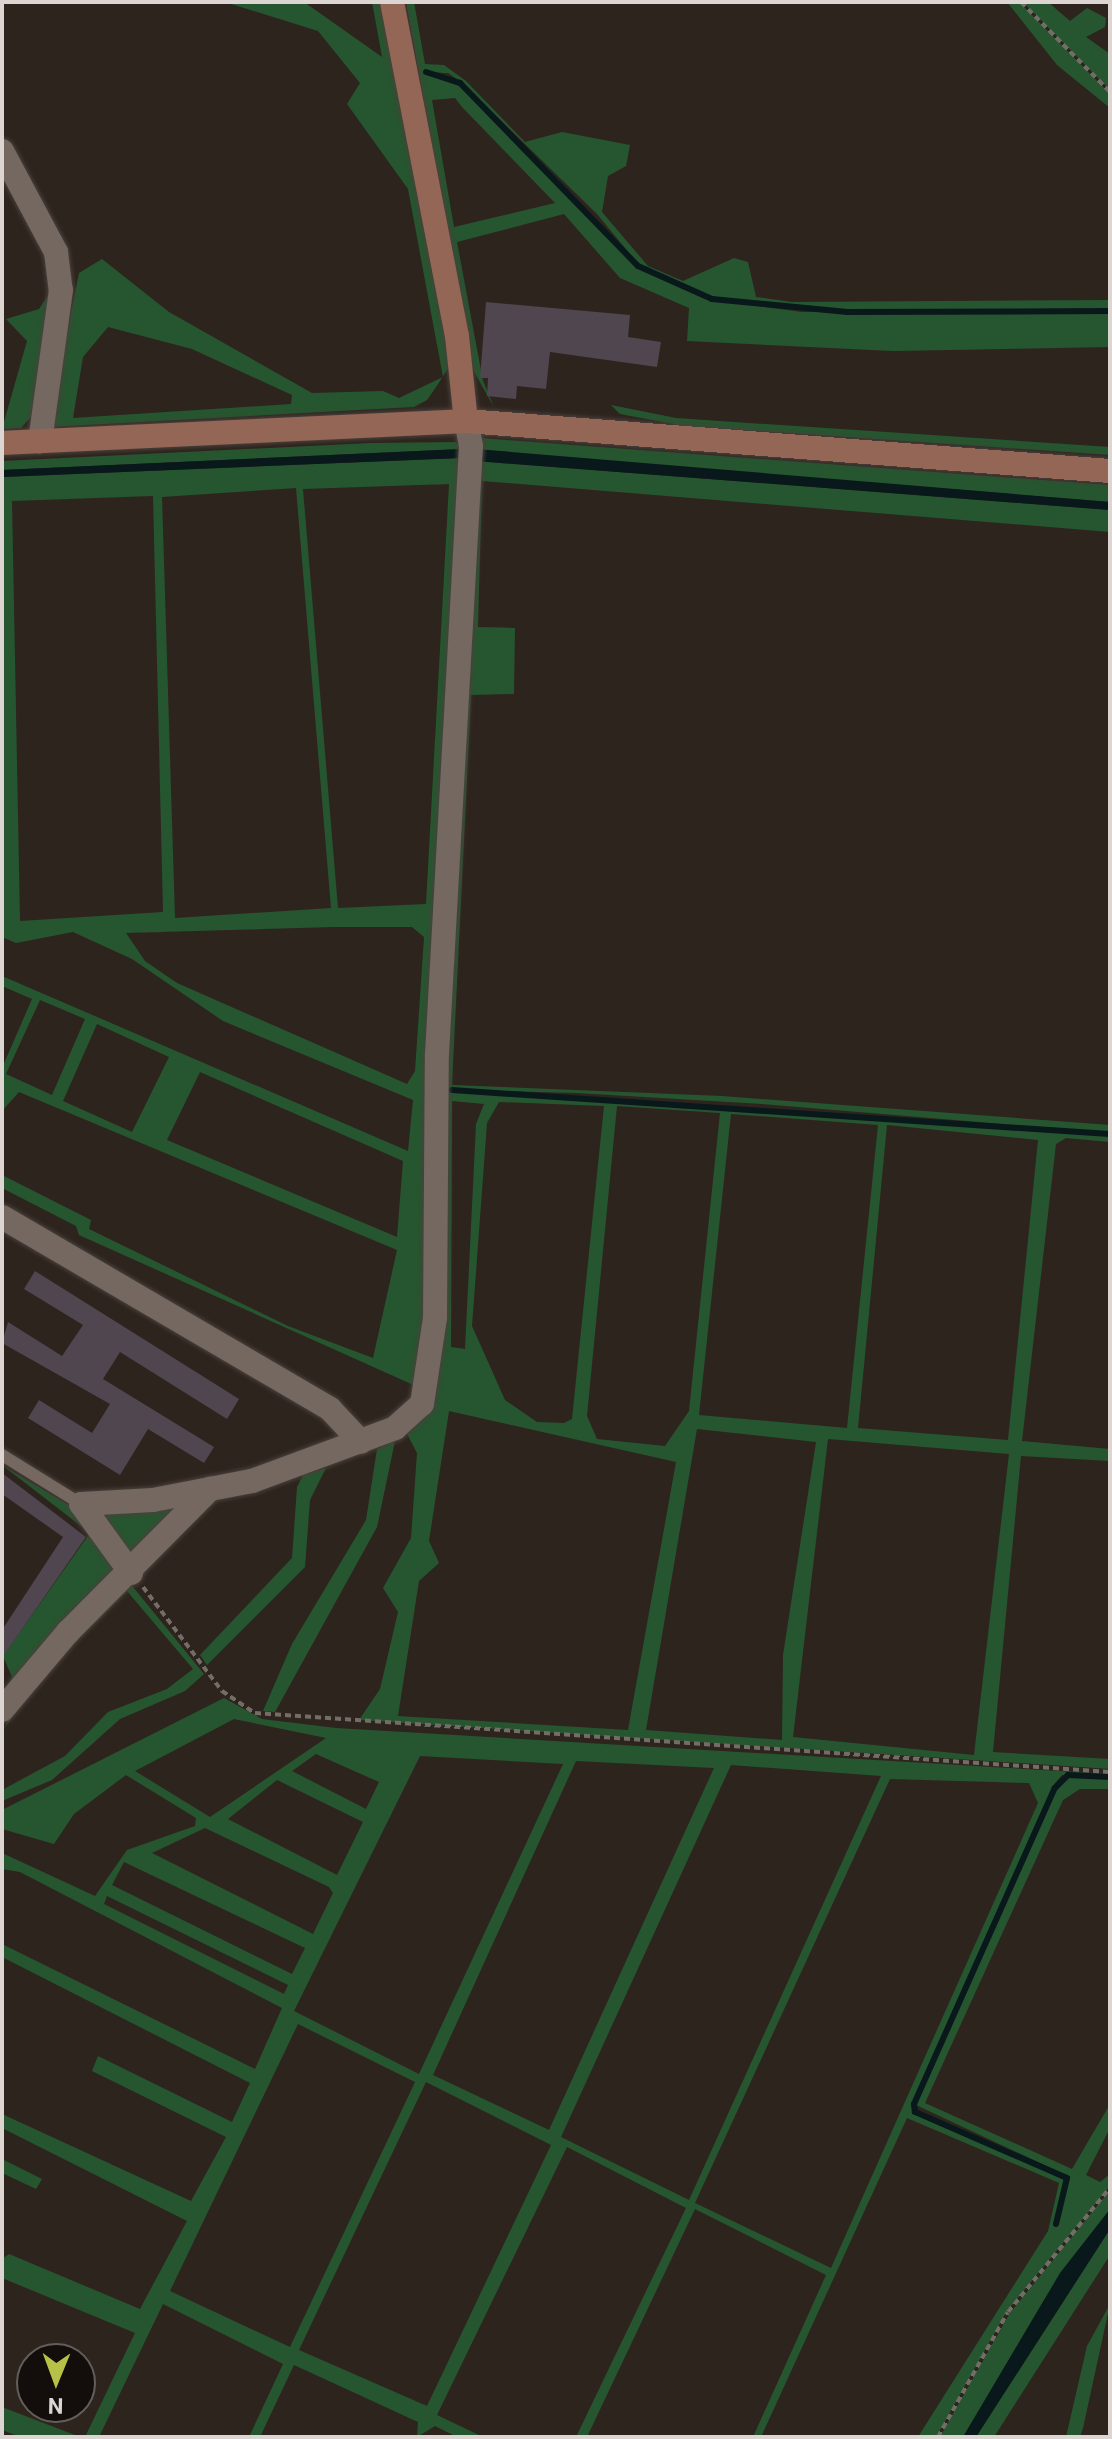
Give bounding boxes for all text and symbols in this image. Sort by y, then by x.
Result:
north arrow [16,2343,96,2423]
text: N [48,2393,64,2418]

